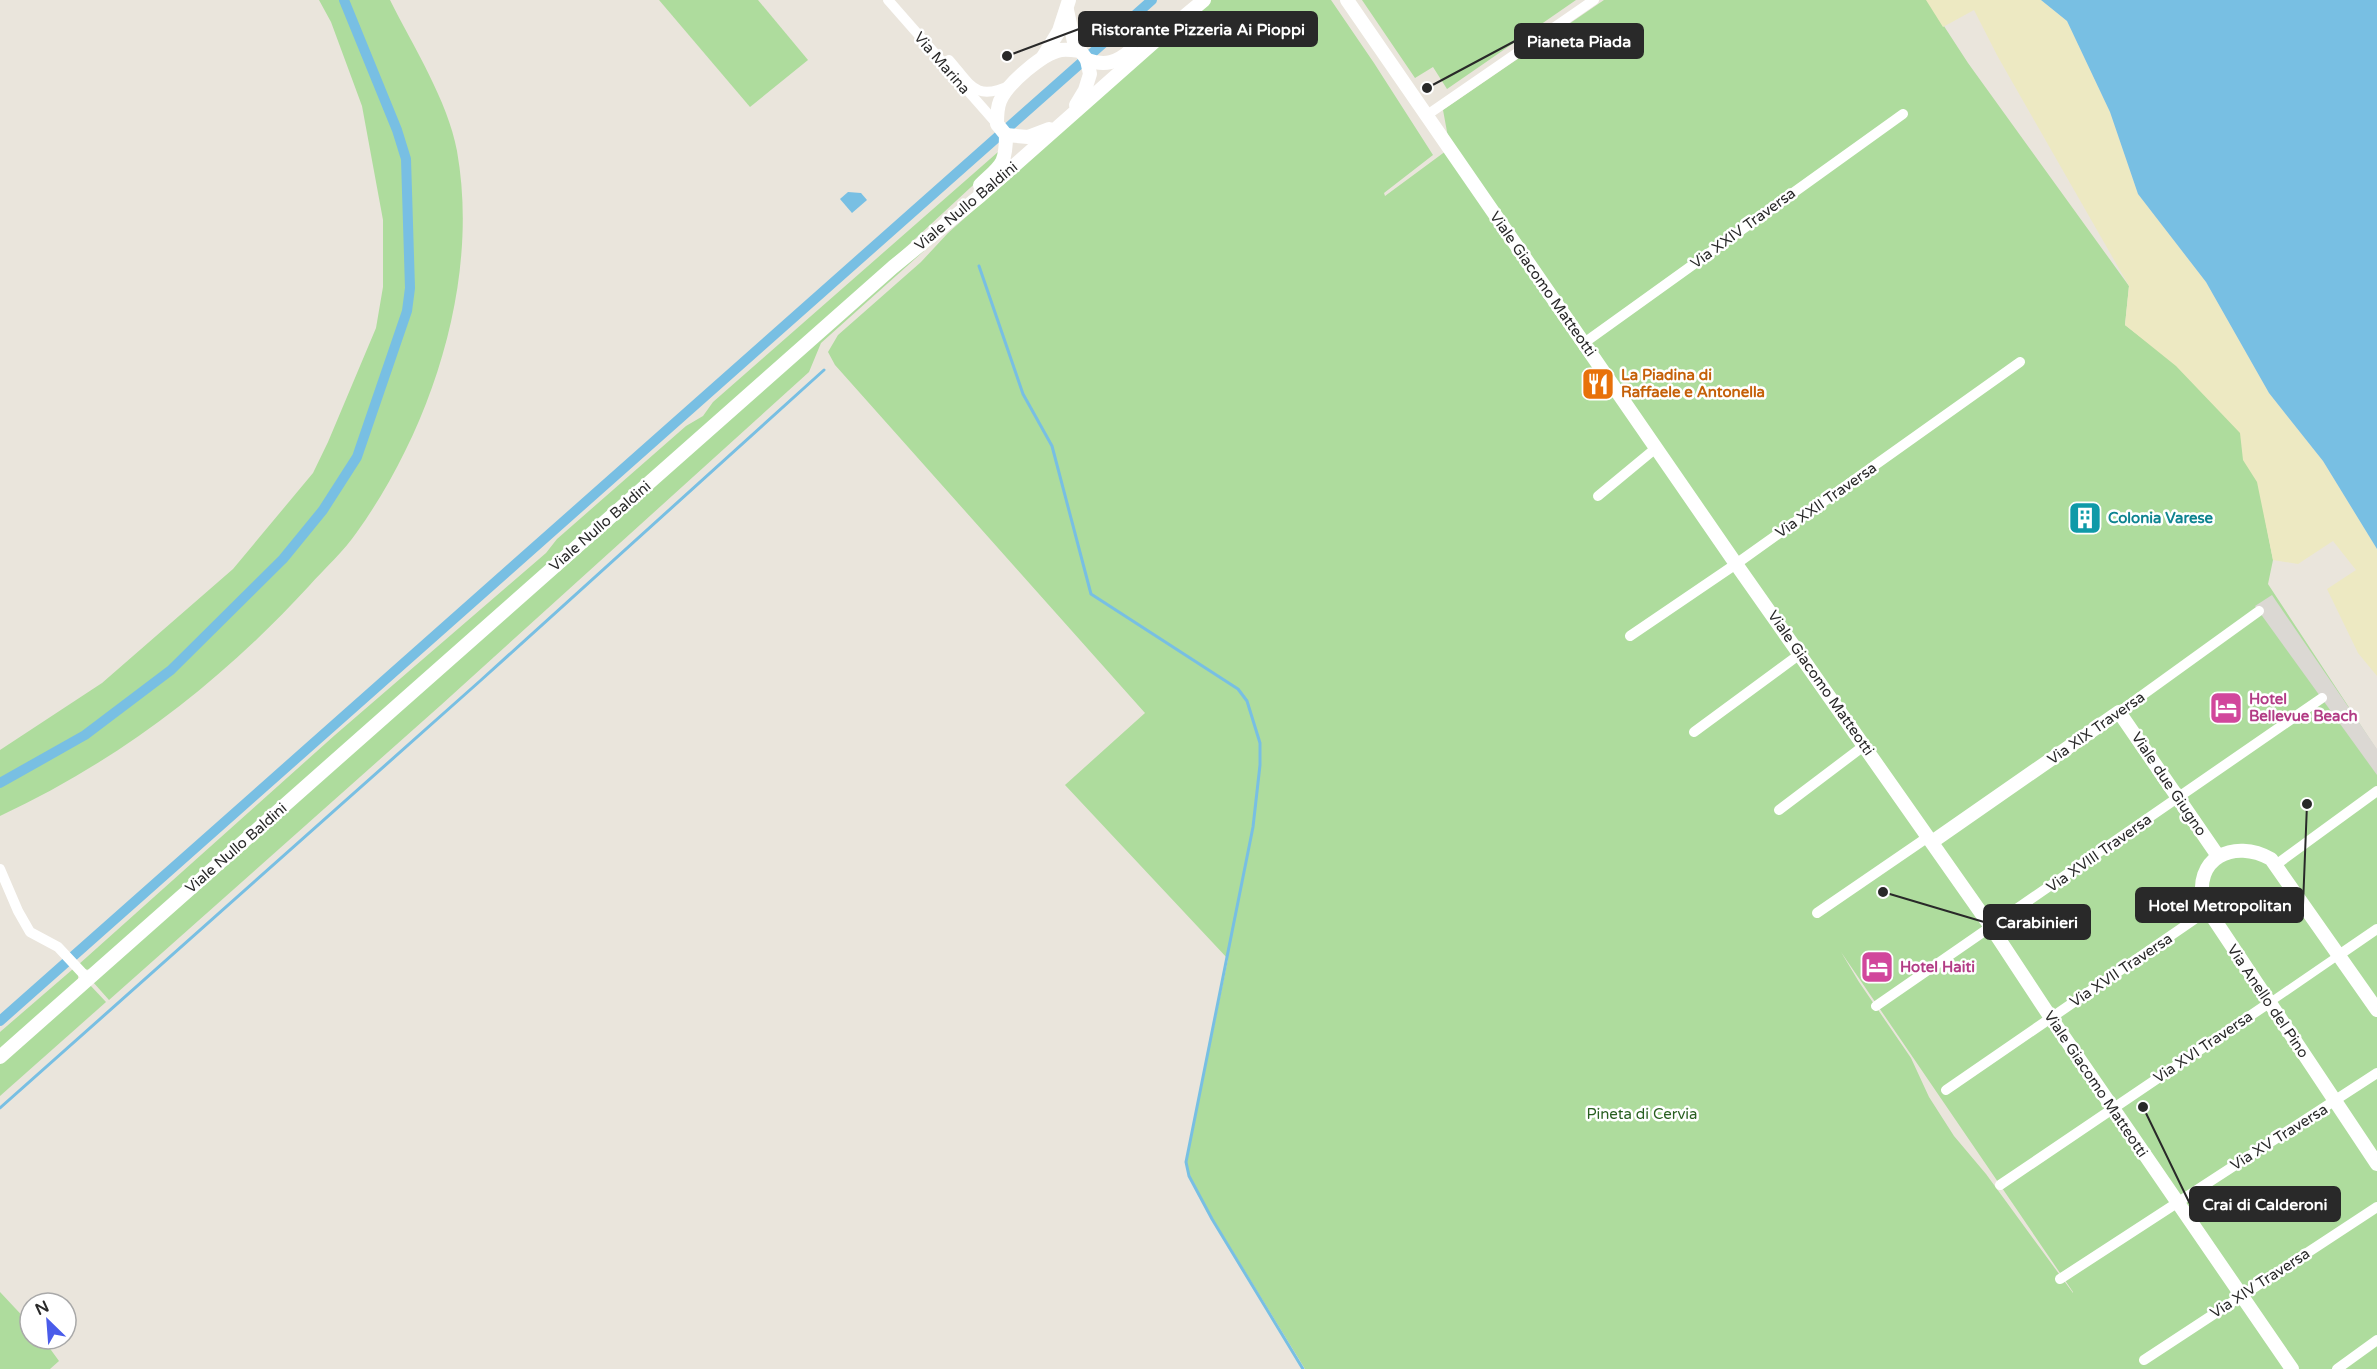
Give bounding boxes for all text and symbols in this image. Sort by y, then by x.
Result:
callout: Ristorante Pizzeria Ai Pioppi [1079,12,1317,46]
text: Ristorante Pizzeria Ai Pioppi [1091,20,1305,40]
callout: Pianeta Piada [1515,24,1643,58]
street label: Via Marina [910,28,974,98]
text: Pianeta Piada [1527,32,1631,52]
street label: Viale Nullo Baldini [911,158,1021,254]
street label: Via XXIV Traversa [1687,184,1799,272]
street label: Viale Giacomo Matteotti [1486,208,1600,360]
restaurant icon: La Piadina di Raffaele e Antonella [1580,366,1616,402]
place label: La Piadina di Raffaele e Antonella [1621,366,1765,401]
street label: Via XXII Traversa [1772,458,1880,542]
street label: Viale Nullo Baldini [546,477,654,575]
building icon: Colonia Varese [2067,500,2103,536]
place label: Colonia Varese [2108,509,2214,527]
street label: Viale Giacomo Matteotti [1764,607,1878,759]
street label: Via XIX Traversa [2044,688,2148,768]
hotel icon: Hotel Bellevue Beach [2208,690,2244,726]
place label: Hotel Bellevue Beach [2249,690,2358,725]
street label: Viale due Giugno [2128,729,2210,839]
street label: Viale Nullo Baldini [182,799,290,897]
street label: Via XVIII Traversa [2043,810,2155,896]
callout: Hotel Metropolitan [2136,888,2303,922]
text: Hotel Metropolitan [2148,896,2292,916]
callout: Carabinieri [1984,905,2090,939]
text: Carabinieri [1996,913,2078,933]
street label: Via XVII Traversa [2066,929,2176,1011]
street label: Via Anello del Pino [2223,941,2313,1061]
hotel icon: Hotel Haiti [1859,949,1895,985]
place label: Hotel Haiti [1900,958,1975,976]
street label: Viale Giacomo Matteotti [2040,1007,2152,1161]
street label: Via XVI Traversa [2150,1007,2256,1087]
street label: Via XV Traversa [2227,1100,2331,1174]
park label: Pineta di Cervia [1586,1105,1698,1123]
callout: Crai di Calderoni [2190,1187,2340,1221]
text: Crai di Calderoni [2202,1195,2328,1215]
street label: Via XIV Traversa [2207,1244,2313,1322]
north arrow [18,1291,78,1351]
text: N [32,1297,52,1320]

